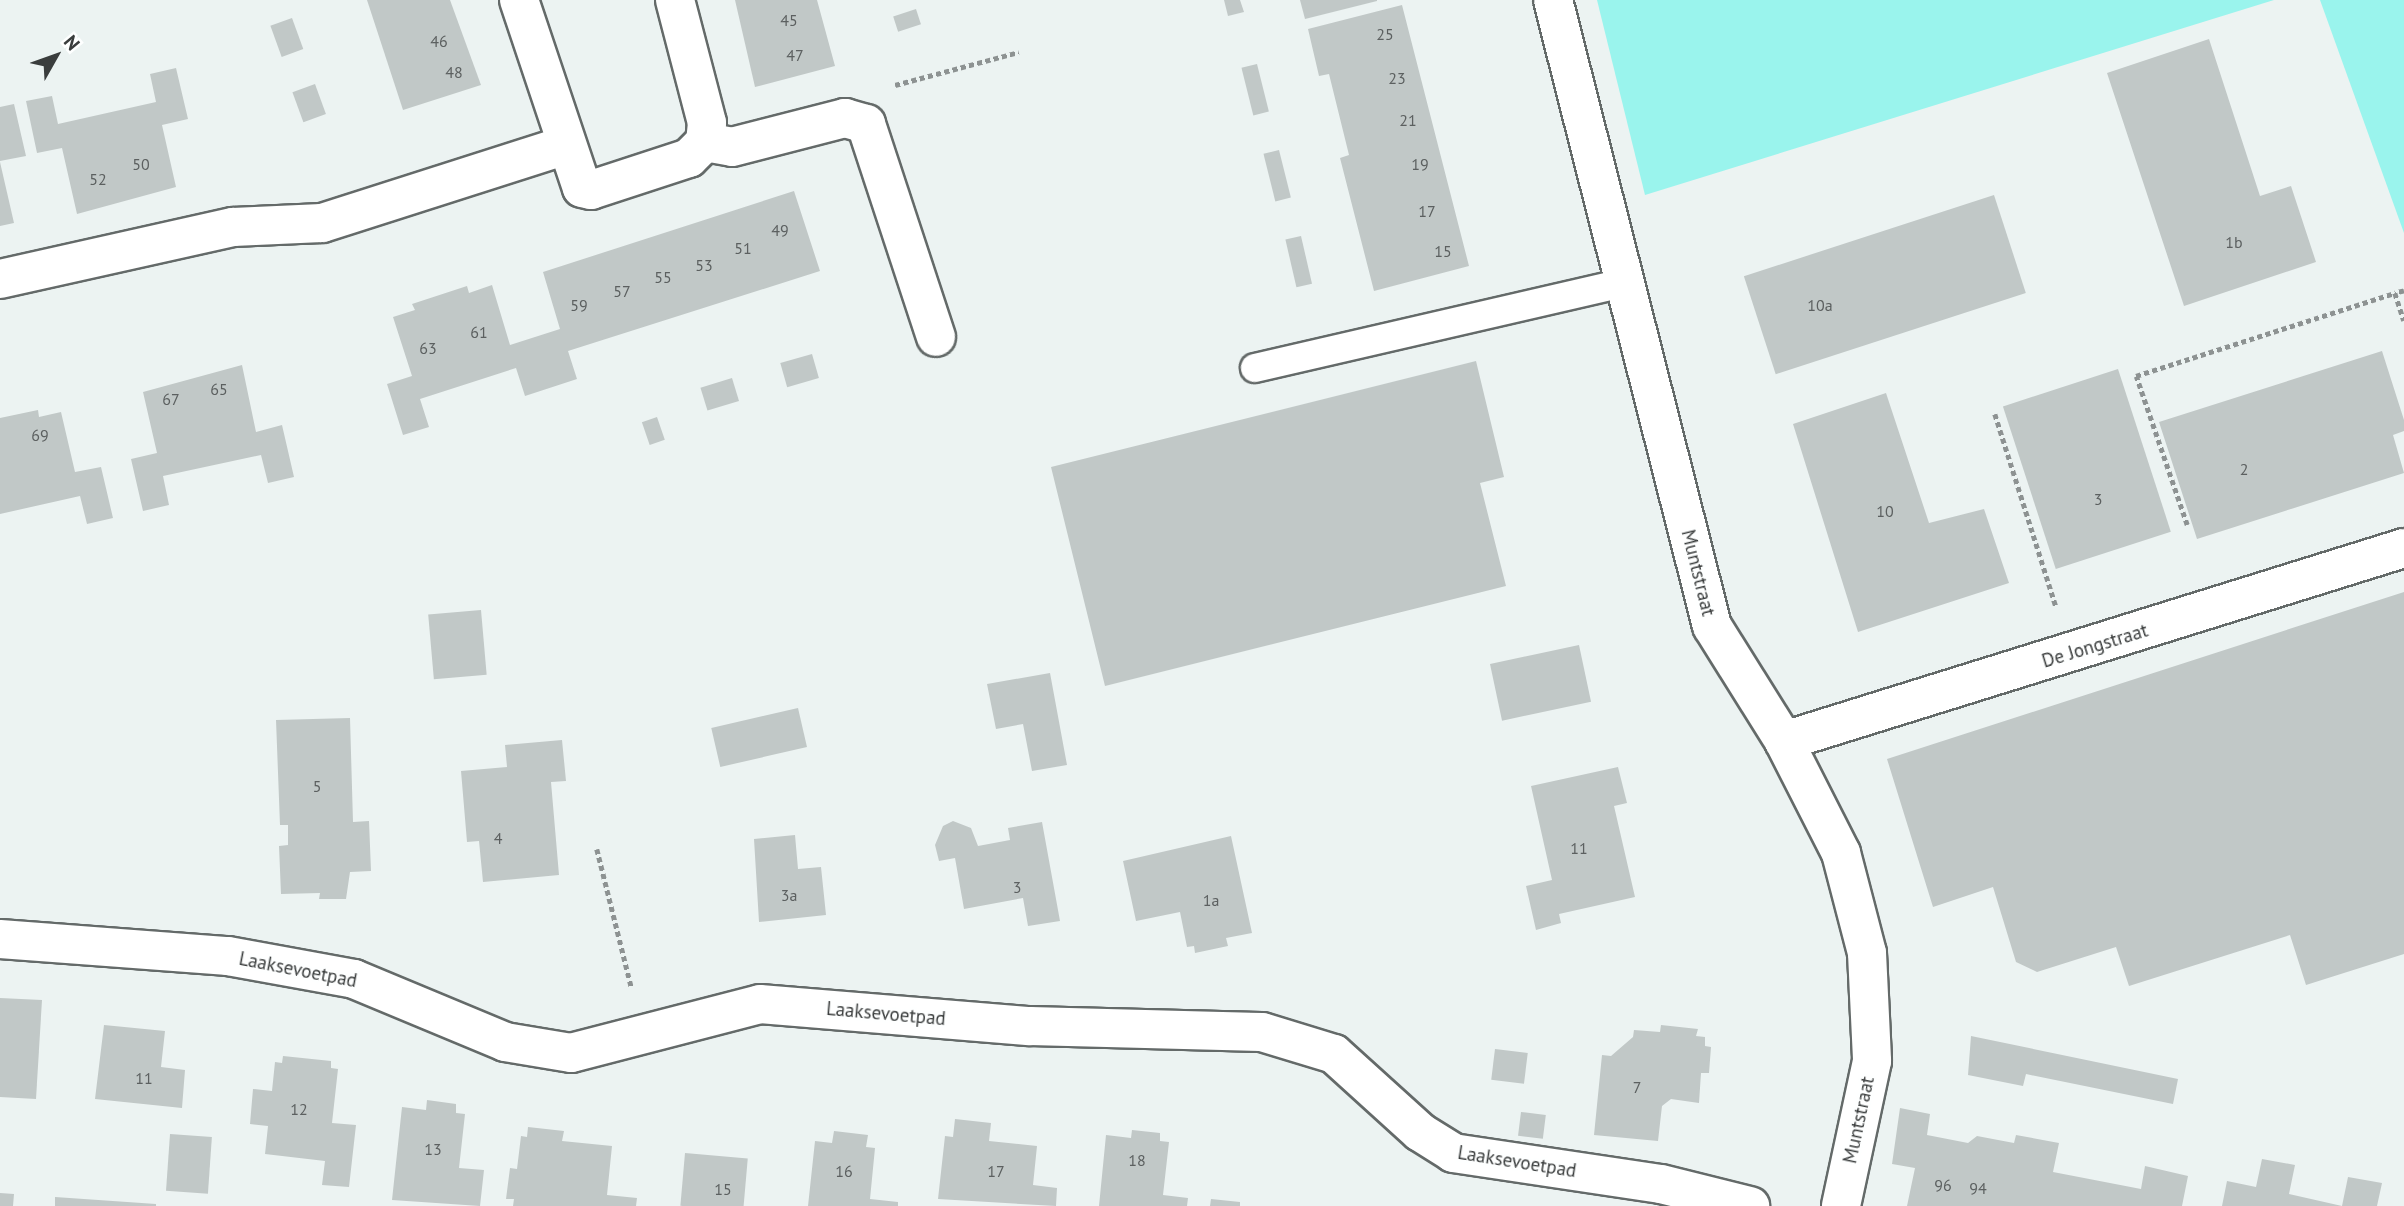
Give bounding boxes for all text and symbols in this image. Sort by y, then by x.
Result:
house number: 45 [780,10,798,30]
north arrow [21,21,91,91]
house number: 25 [1376,24,1394,44]
text: N [59,30,85,55]
house number: 46 [430,31,448,51]
house number: 47 [786,45,804,65]
house number: 48 [445,62,463,82]
house number: 23 [1388,68,1406,88]
house number: 21 [1399,110,1417,130]
house number: 50 [132,154,150,174]
house number: 19 [1411,154,1429,174]
house number: 52 [89,169,107,189]
house number: 17 [1418,201,1436,221]
house number: 49 [771,220,789,240]
house number: 1b [2225,232,2243,252]
house number: 51 [734,238,752,258]
house number: 15 [1434,241,1452,261]
house number: 53 [695,255,713,275]
house number: 55 [654,267,672,287]
house number: 57 [613,281,631,301]
house number: 59 [570,295,588,315]
house number: 10a [1807,295,1833,315]
house number: 61 [470,322,488,342]
house number: 63 [419,338,437,358]
house number: 65 [210,379,228,399]
house number: 67 [162,389,180,409]
house number: 69 [31,425,49,445]
house number: 2 [2240,459,2248,479]
house number: 3 [2094,489,2102,509]
house number: 10 [1876,501,1894,521]
street label: Muntstraat [1676,527,1720,619]
street label: De Jongstraat [2039,619,2151,673]
house number: 5 [313,776,321,796]
house number: 4 [494,828,502,848]
house number: 11 [1570,838,1588,858]
house number: 3 [1013,877,1021,897]
house number: 3a [781,885,797,905]
house number: 1a [1203,890,1219,910]
street label: Laaksevoetpad [237,947,359,993]
street label: Laaksevoetpad [825,997,947,1031]
house number: 11 [135,1068,153,1088]
street label: Muntstraat [1839,1074,1879,1166]
house number: 7 [1633,1077,1641,1097]
house number: 12 [290,1099,308,1119]
house number: 13 [424,1139,442,1159]
street label: Laaksevoetpad [1456,1141,1578,1183]
house number: 18 [1128,1150,1146,1170]
house number: 16 [835,1161,853,1181]
house number: 17 [987,1161,1005,1181]
house number: 96 [1934,1175,1952,1195]
house number: 94 [1969,1178,1987,1198]
house number: 15 [714,1179,732,1199]

